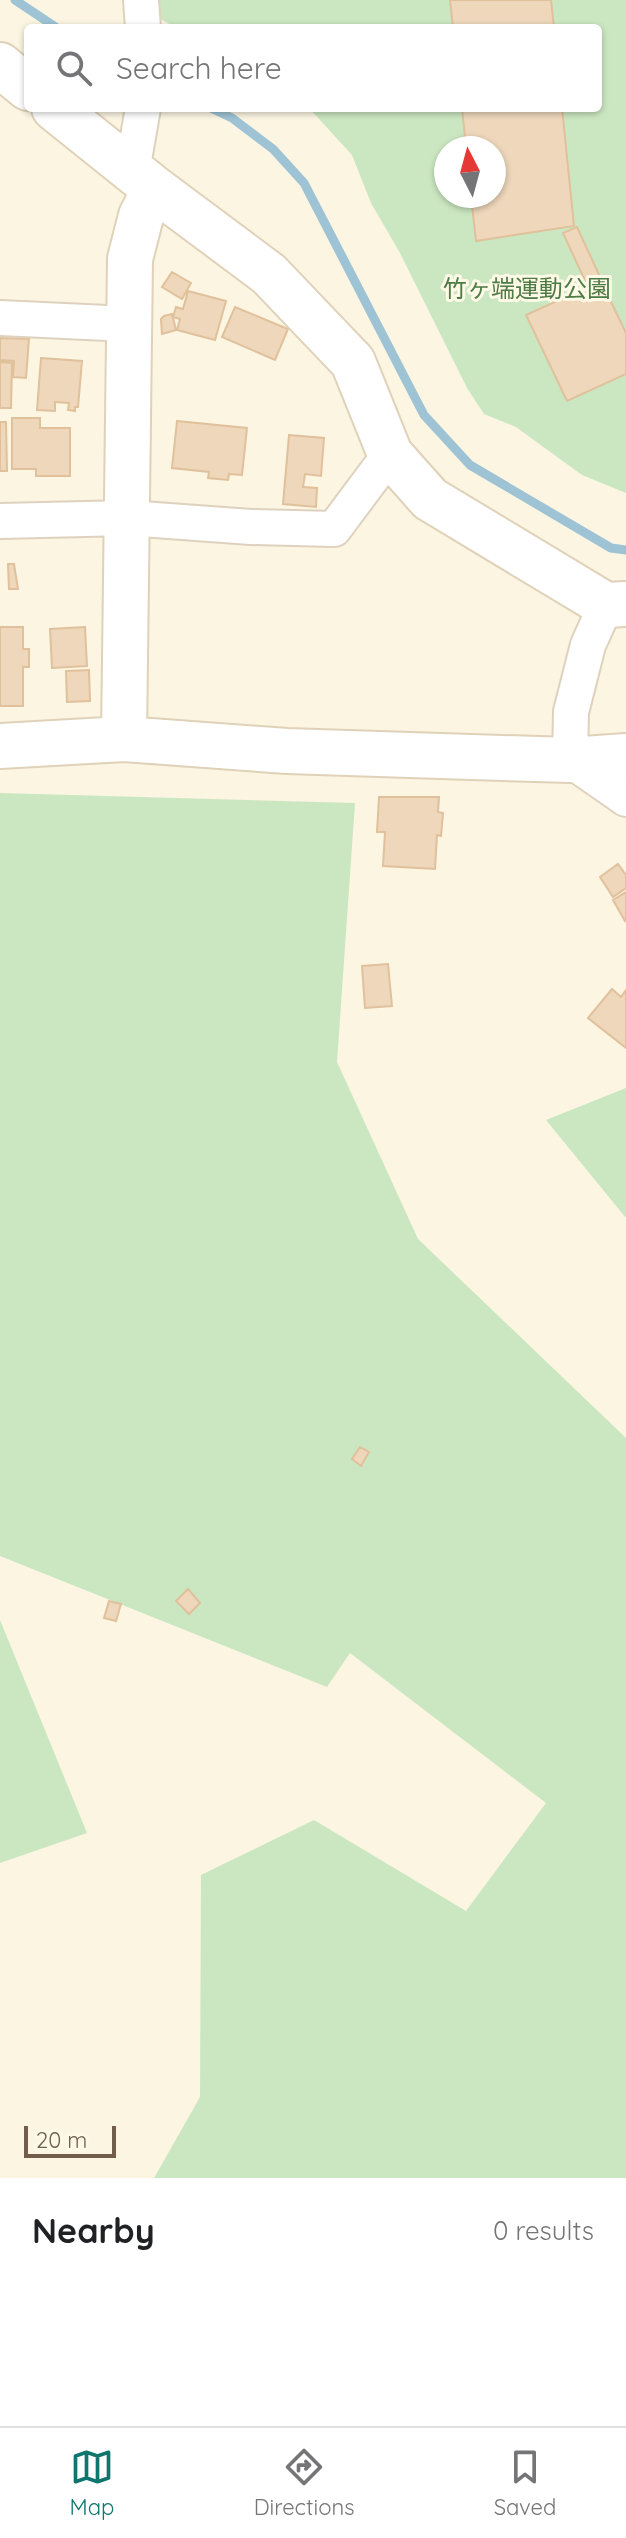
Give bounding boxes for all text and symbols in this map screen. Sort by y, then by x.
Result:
search box [24,24,602,112]
icon: search [52,46,96,90]
text: Search here [116,49,282,87]
north arrow [434,136,506,208]
park label: 竹ヶ端運動公園 [443,273,611,303]
scale bar [24,2122,116,2158]
text: 20 m [36,2126,87,2154]
text: Nearby [32,2209,155,2252]
text: 0 results [493,2214,594,2247]
tab: Map [70,2445,114,2521]
tab: Directions [254,2445,354,2521]
tab: Saved [494,2445,556,2521]

